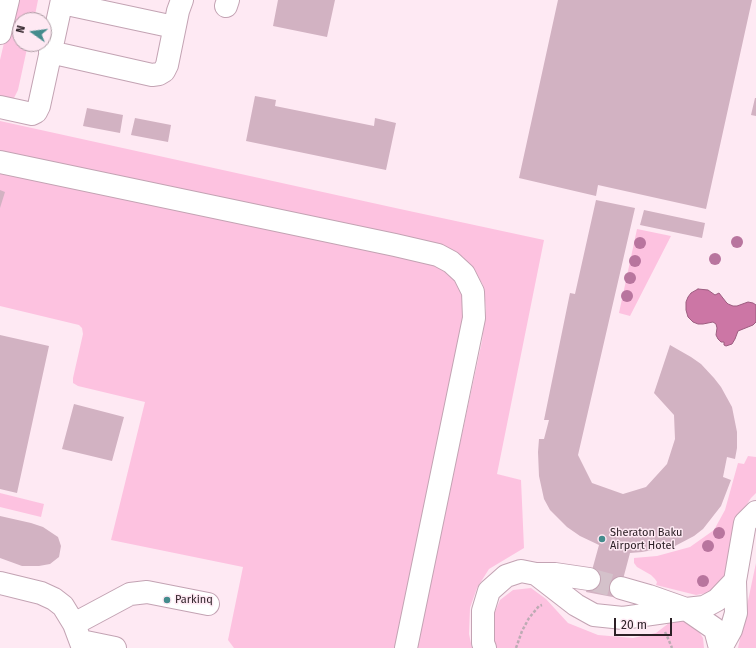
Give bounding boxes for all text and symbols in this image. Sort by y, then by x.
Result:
north arrow [12,12,52,52]
text: N [14,24,28,34]
place label: Sheraton Baku Airport Hotel [610,526,683,552]
marker: Sheraton Baku Airport Hotel [597,534,607,544]
place label: Parkinq [175,593,213,607]
marker: Parkinq [162,595,172,605]
scale bar [616,610,674,636]
text: 20 m [621,618,647,632]

